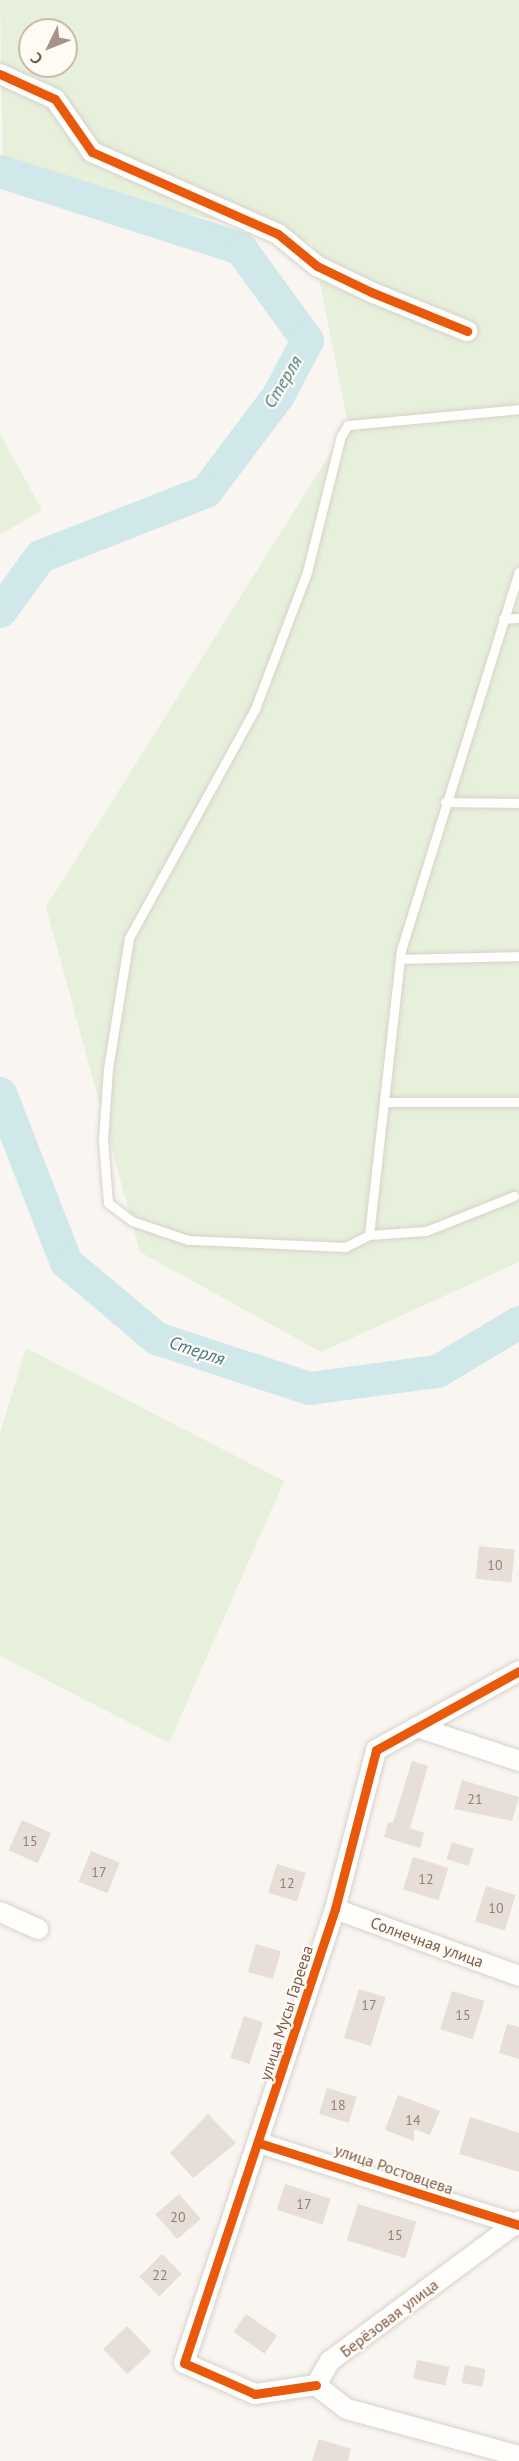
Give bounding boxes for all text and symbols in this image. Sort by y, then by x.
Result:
north arrow [18,18,78,78]
text: С [26,49,47,69]
water label: Стерля [259,352,307,412]
water label: Стерля [166,1332,228,1370]
house number: 10 [487,1557,503,1573]
house number: 21 [467,1791,483,1807]
house number: 15 [22,1833,38,1849]
house number: 17 [91,1864,107,1880]
house number: 12 [418,1871,434,1887]
house number: 12 [279,1875,295,1891]
house number: 10 [488,1900,504,1916]
street label: Солнечная улица [368,1913,486,1971]
street label: улица Мусы Гареева [255,1943,317,2083]
house number: 17 [361,1997,377,2013]
house number: 15 [455,2007,471,2023]
house number: 18 [330,2097,346,2113]
house number: 14 [405,2112,421,2128]
street label: улица Ростовцева [332,2140,456,2198]
house number: 17 [296,2196,312,2212]
house number: 20 [170,2209,186,2225]
house number: 15 [387,2227,403,2243]
house number: 22 [152,2267,168,2283]
street label: Берёзовая улица [336,2275,442,2361]

